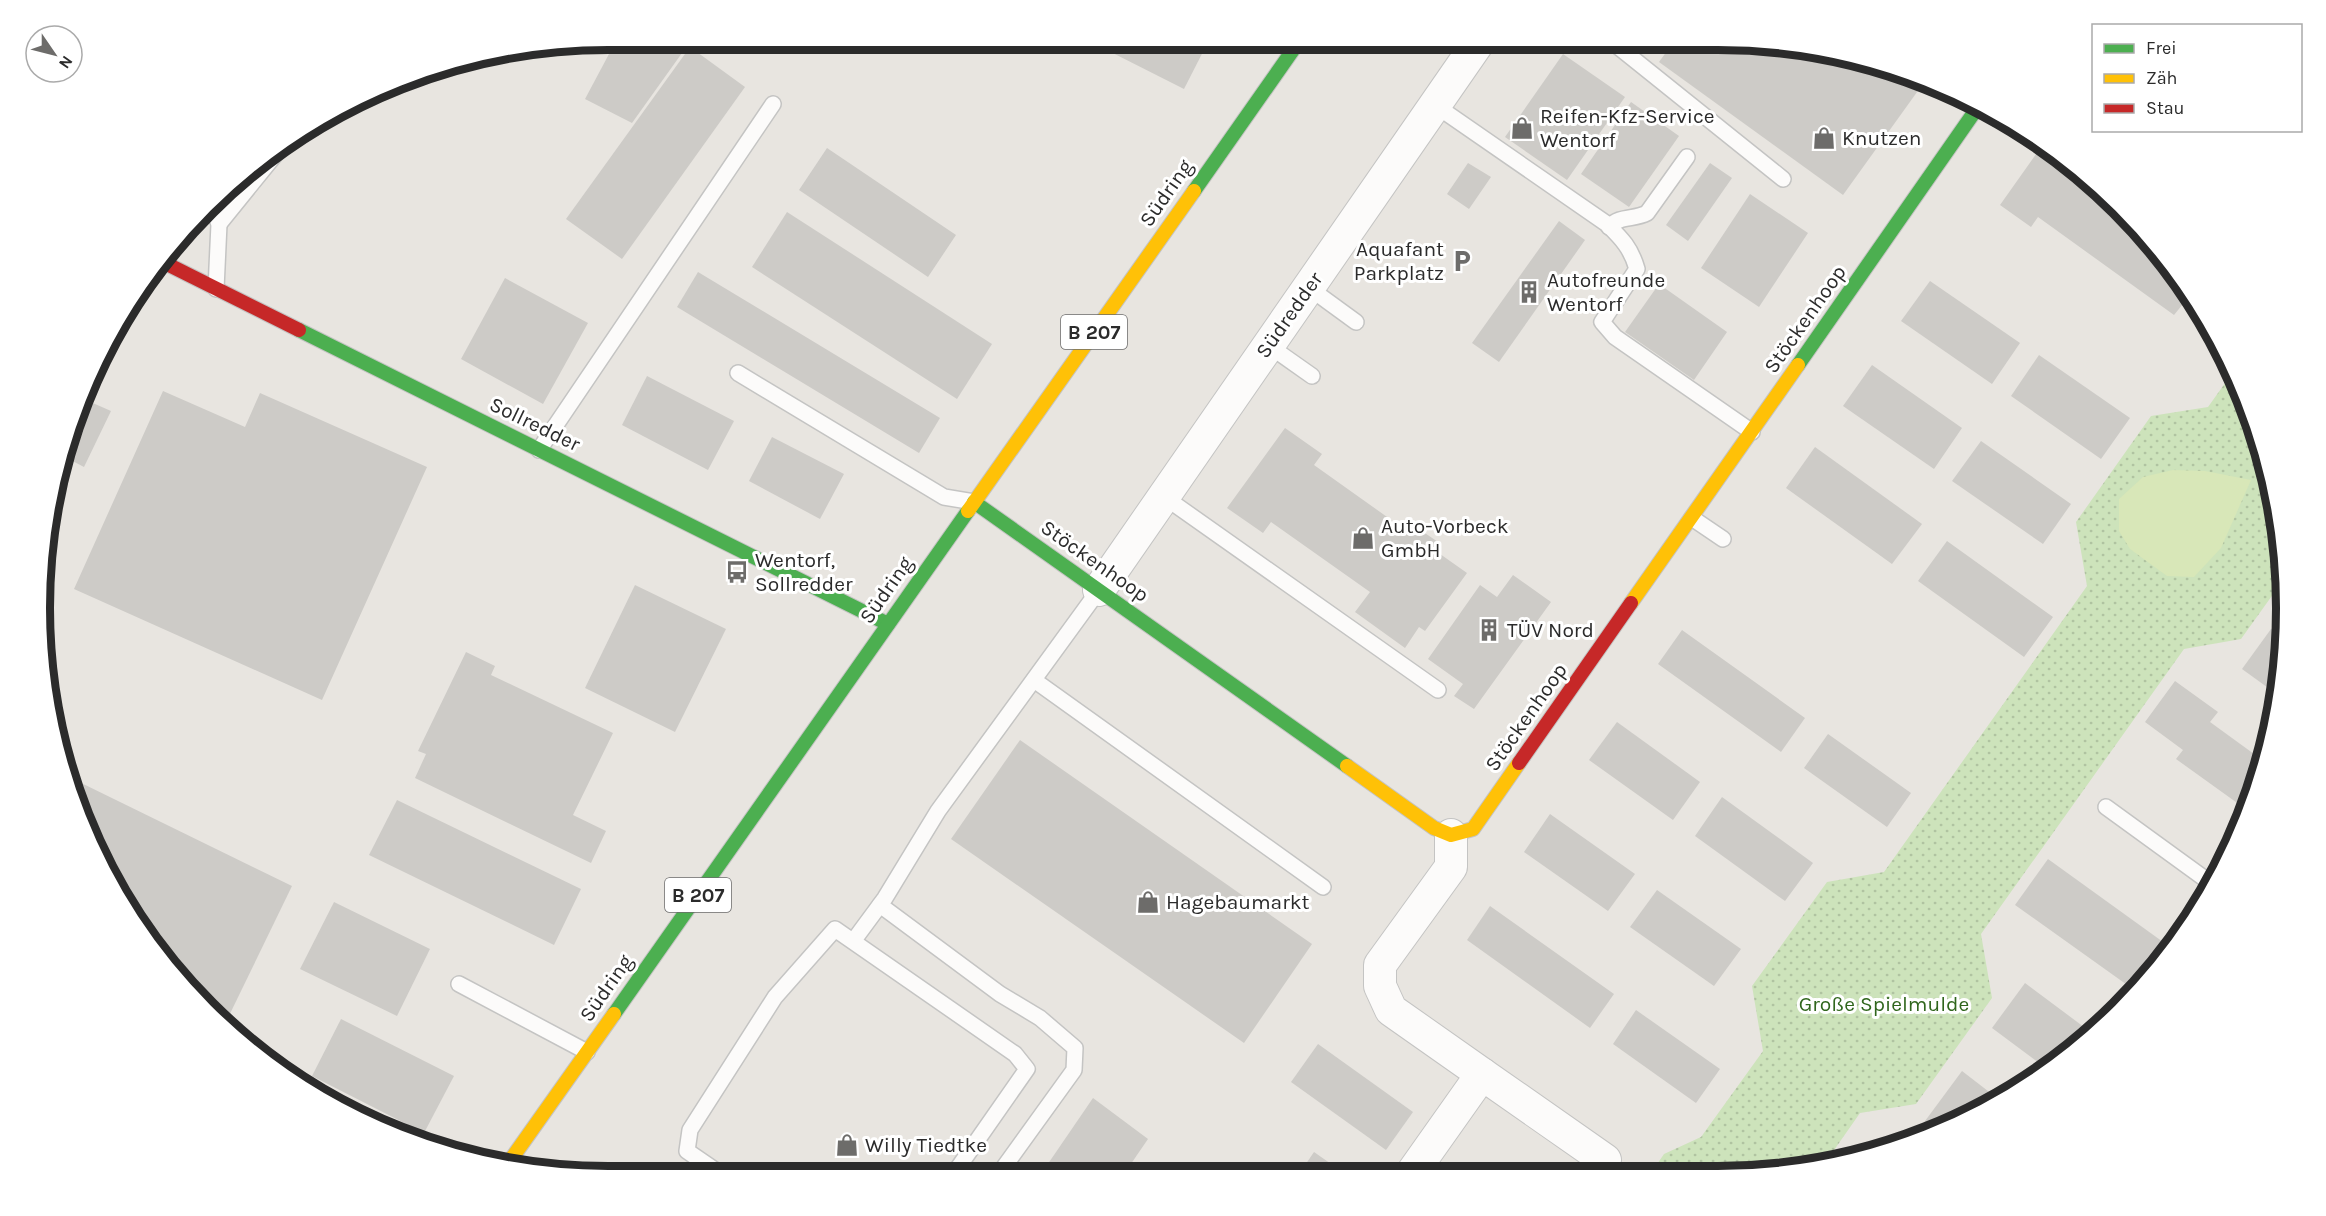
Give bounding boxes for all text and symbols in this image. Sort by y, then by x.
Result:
north arrow [24,24,84,84]
legend [2092,24,2302,132]
text: Frei [2146,37,2177,59]
text: N [55,52,77,72]
text: Zäh [2146,67,2177,89]
text: Stau [2146,97,2184,119]
place label: Reifen-Kfz-Service Wentorf [1540,104,1715,152]
shop icon: Reifen-Kfz-Service Wentorf [1509,115,1535,141]
shop icon: Knutzen [1811,125,1837,151]
place label: Knutzen [1842,126,1921,150]
street label: Südring [1134,155,1198,231]
place label: Aquafant Parkplatz [1354,237,1444,285]
parking icon: Aquafant Parkplatz [1449,248,1475,274]
street label: Stöckenhoop [1759,260,1851,378]
street label: Südredder [1251,267,1328,363]
place label: Autofreunde Wentorf [1547,268,1665,316]
building icon: Autofreunde Wentorf [1516,279,1542,305]
road number: B 207 [1061,315,1127,349]
street label: Sollredder [486,392,584,456]
place label: Auto-Vorbeck GmbH [1381,514,1509,562]
street label: Stöckenhoop [1036,515,1154,607]
shop icon: Auto-Vorbeck GmbH [1350,525,1376,551]
place label: Wentorf, Sollredder [755,548,853,596]
street label: Südring [854,552,918,628]
bus stop icon: Wentorf, Sollredder [724,559,750,585]
building icon: TÜV Nord [1476,617,1502,643]
place label: TÜV Nord [1507,618,1594,642]
street label: Stöckenhoop [1480,658,1572,776]
road number: B 207 [665,878,731,912]
shop icon: Hagebaumarkt [1135,889,1161,915]
place label: Hagebaumarkt [1166,890,1310,914]
street label: Südring [574,950,638,1026]
park label: Große Spielmulde [1799,992,1969,1016]
shop icon: Willy Tiedtke [834,1132,860,1158]
place label: Willy Tiedtke [865,1133,987,1157]

